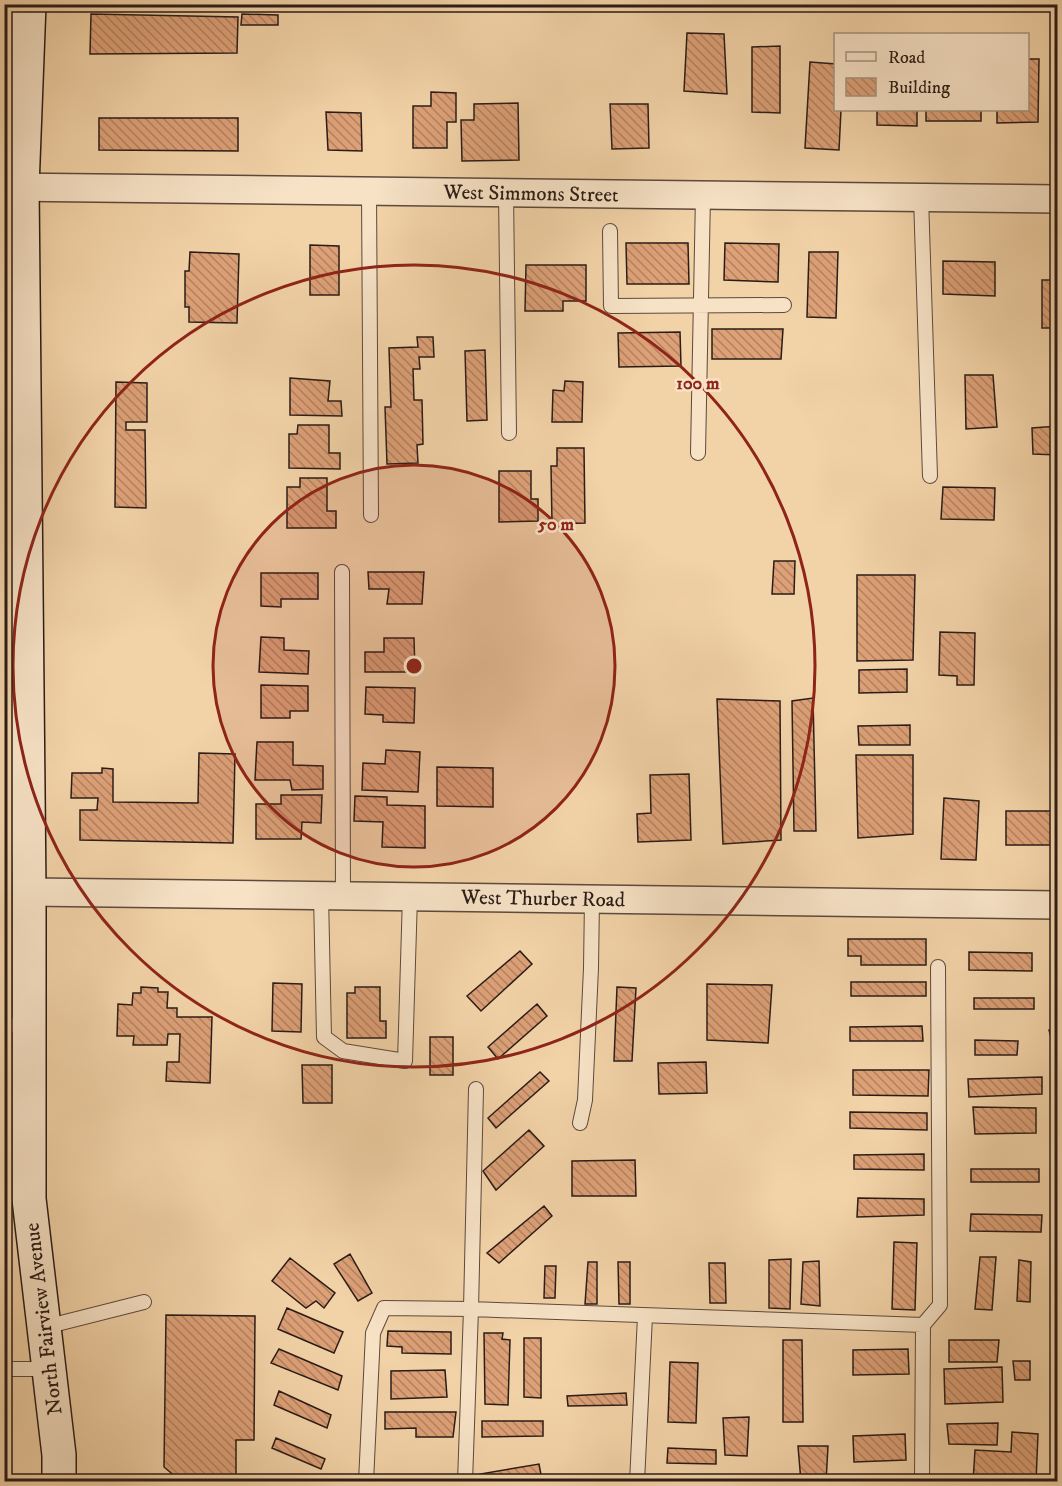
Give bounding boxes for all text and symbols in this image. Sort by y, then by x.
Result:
legend [834,33,1029,111]
text: Road [888,47,925,69]
text: Building [888,77,950,99]
street label: West Simmons Street [442,179,619,209]
text: 100 m [676,373,720,395]
text: 50 m [537,514,574,536]
centre of rings [404,656,424,676]
street label: West Thurber Road [460,885,626,913]
street label: North Fairview Avenue [19,1221,69,1416]

